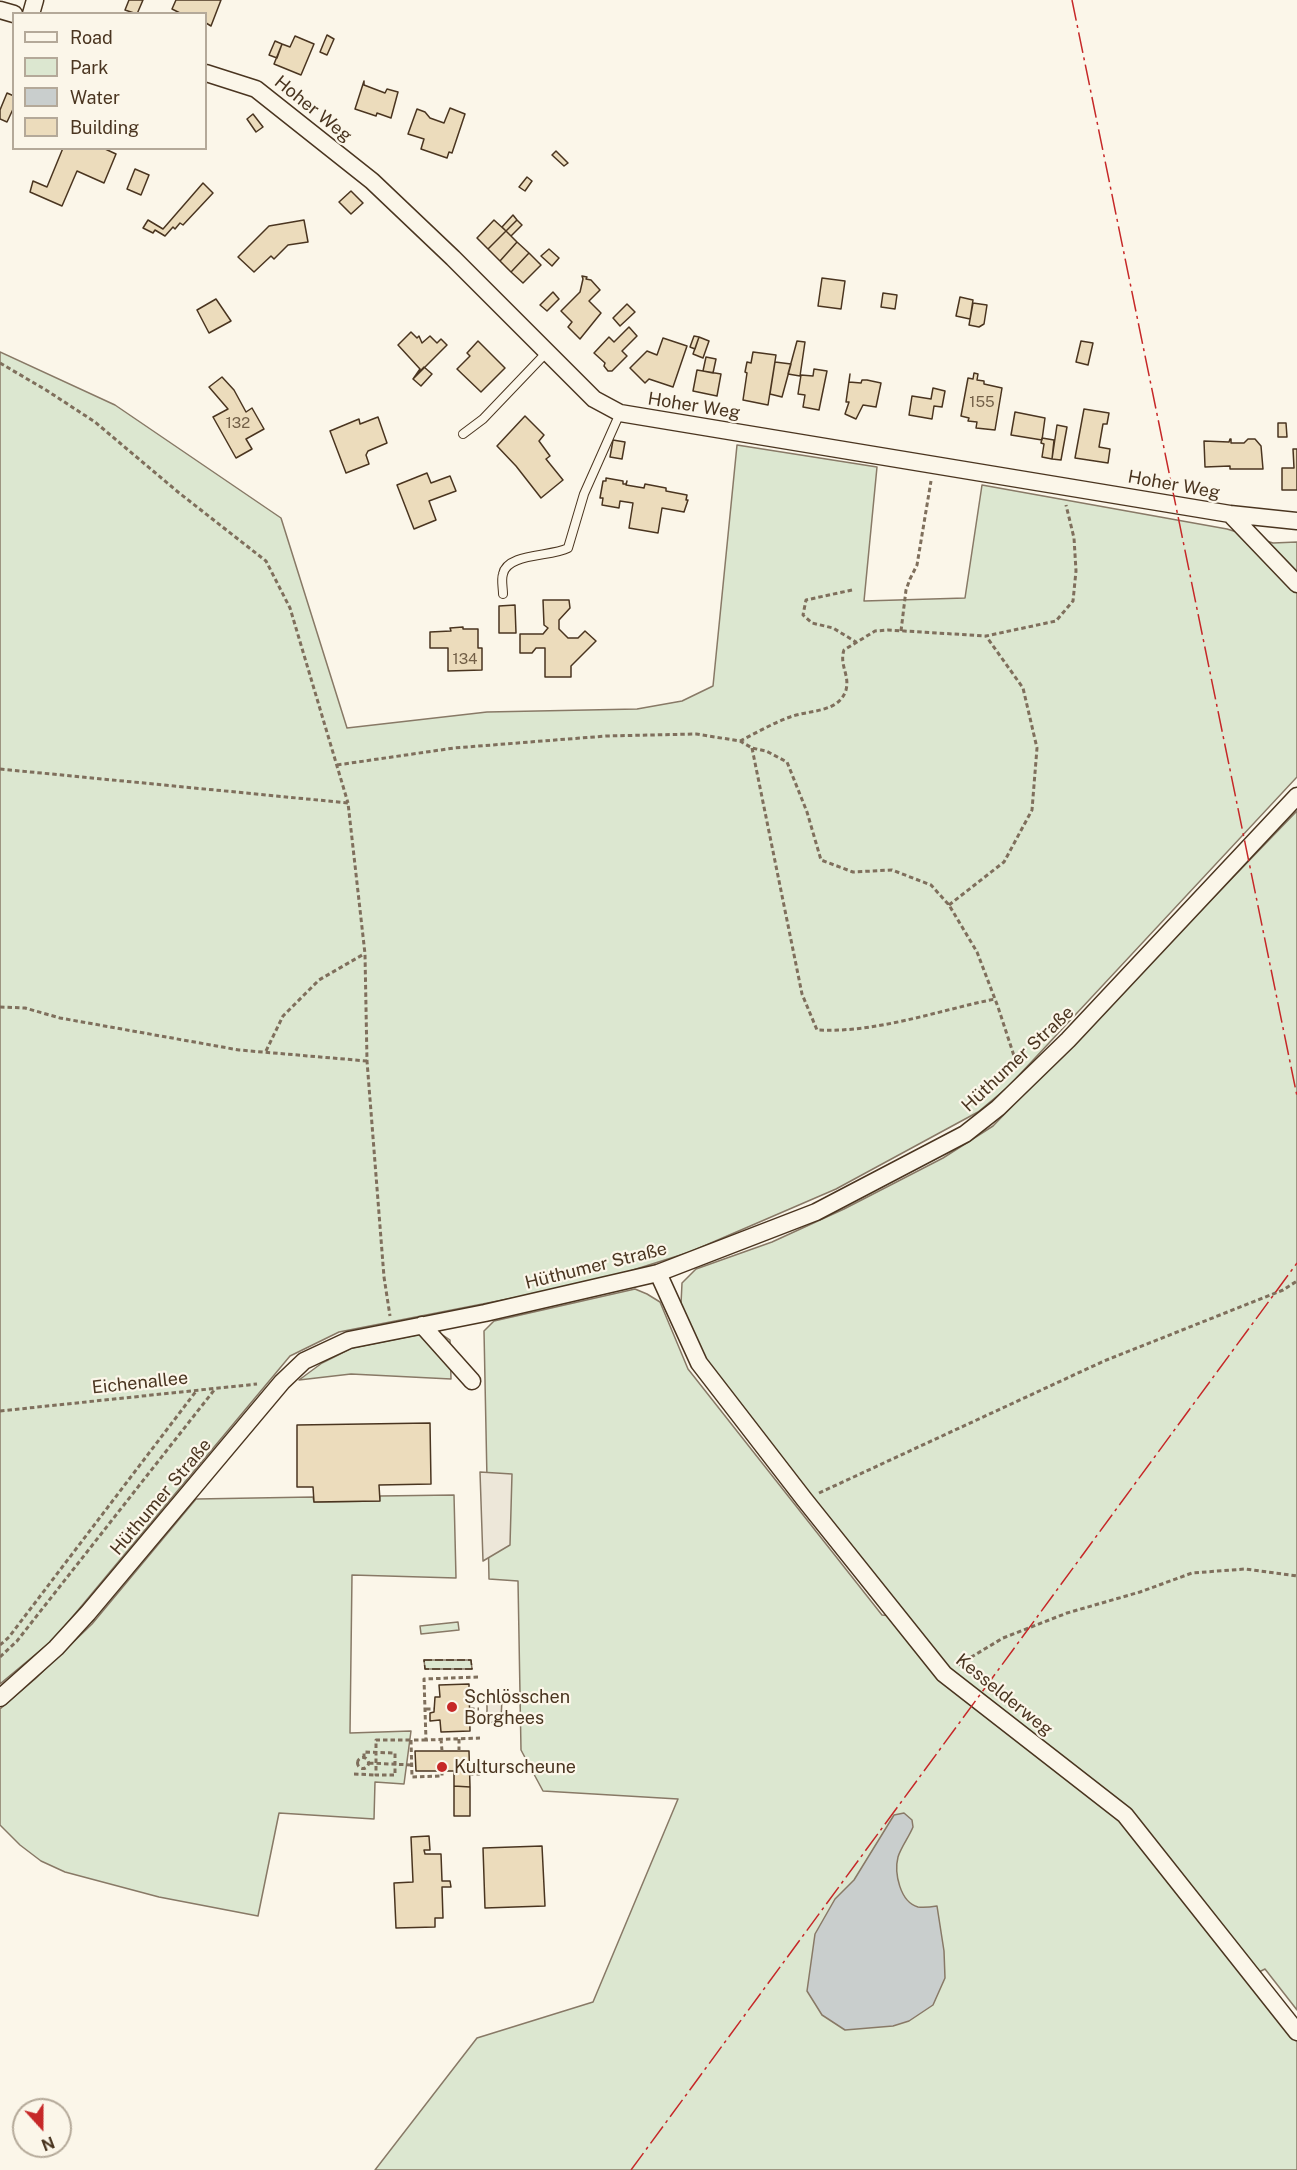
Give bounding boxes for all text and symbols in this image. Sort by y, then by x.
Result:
legend [12,12,207,150]
text: Road [70,27,113,48]
text: Park [70,57,108,78]
street label: Hoher Weg [270,71,356,147]
text: Water [70,87,120,108]
text: Building [70,117,139,138]
street label: Hoher Weg [646,388,742,424]
house number: 155 [969,393,995,411]
house number: 132 [226,414,250,432]
street label: Hoher Weg [1126,466,1222,504]
house number: 134 [453,650,477,668]
street label: Hüthumer Straße [957,1001,1079,1117]
street label: Hüthumer Straße [523,1238,669,1294]
street label: Eichenallee [91,1367,189,1399]
street label: Hüthumer Straße [106,1434,216,1560]
street label: Kesselderweg [951,1649,1057,1741]
place label: Schlösschen Borghees [464,1686,570,1728]
marker: Schlösschen Borghees [445,1700,459,1714]
place label: Kulturscheune [454,1756,576,1778]
marker: Kulturscheune [435,1760,449,1774]
north arrow [12,2098,72,2158]
text: N [39,2132,57,2155]

